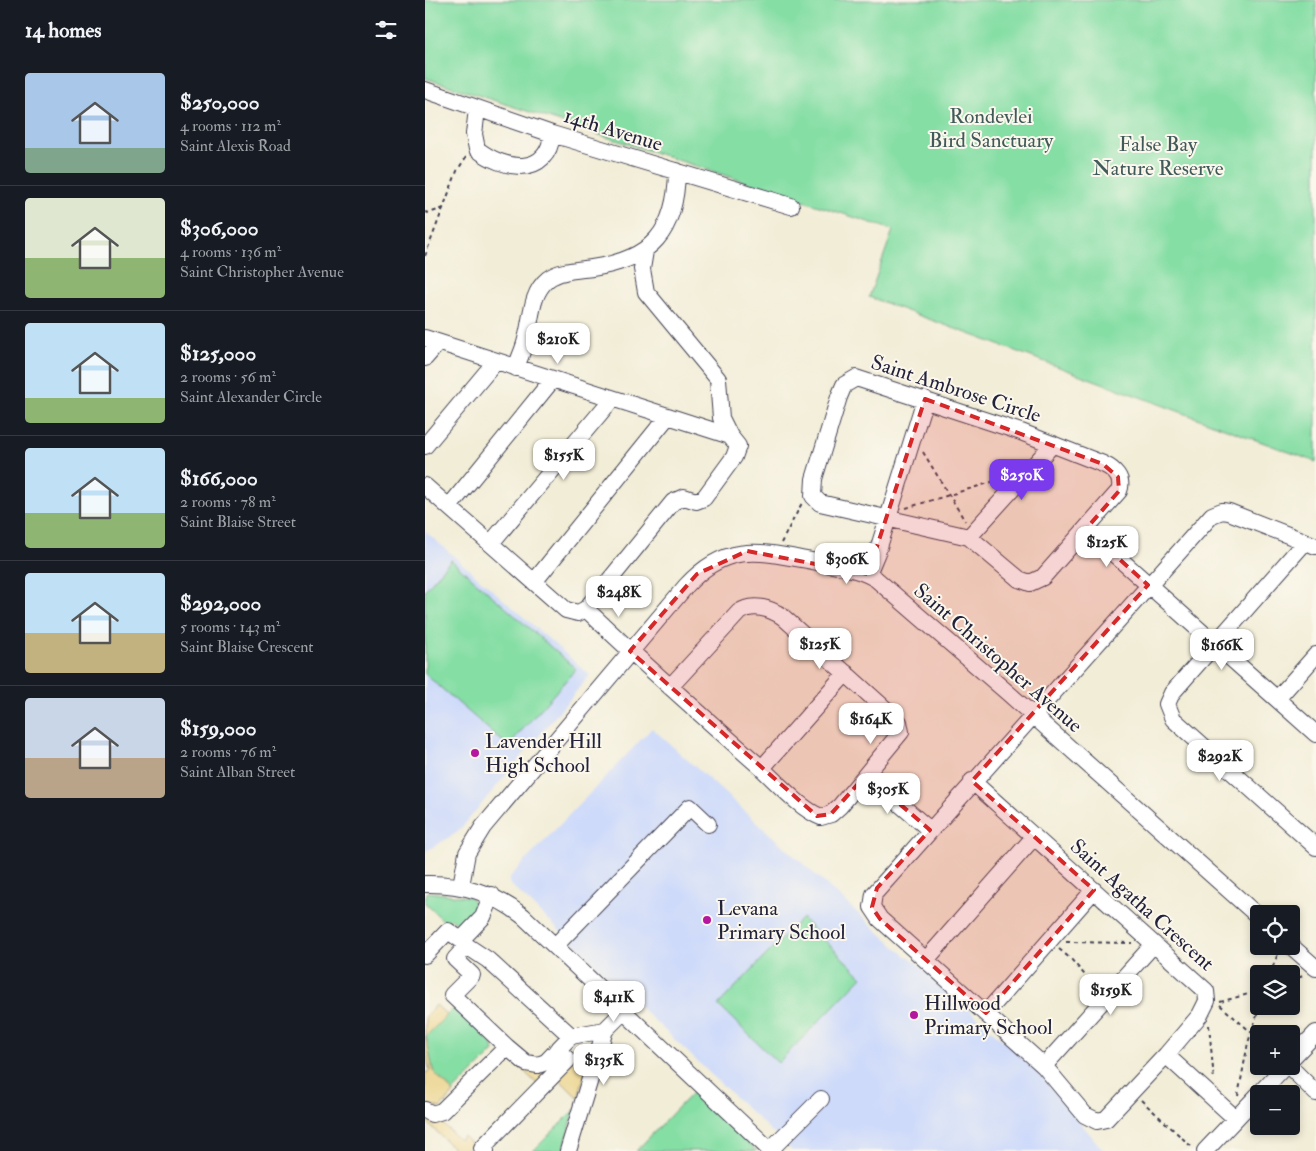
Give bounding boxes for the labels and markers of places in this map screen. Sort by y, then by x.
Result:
pin: $210K [523,322,593,365]
pin: $155K [529,438,599,481]
pin: $250K [987,458,1057,501]
pin: $125K [1072,526,1142,568]
pin: $306K [812,542,882,585]
pin: $248K [584,576,654,618]
pin: $125K [785,628,855,670]
pin: $166K [1187,628,1257,671]
pin: $164K [836,702,906,745]
place label: Lavender Hill High School [485,728,602,779]
pin: $292K [1185,740,1255,782]
marker: Lavender Hill High School [469,747,481,759]
pin: $305K [853,772,923,815]
place label: Levana Primary School [717,895,846,946]
marker: Levana Primary School [701,914,713,926]
pin: $159K [1076,974,1146,1016]
pin: $411K [579,980,649,1023]
place label: Hillwood Primary School [924,990,1053,1041]
marker: Hillwood Primary School [908,1009,920,1021]
pin: $135K [569,1044,639,1086]

